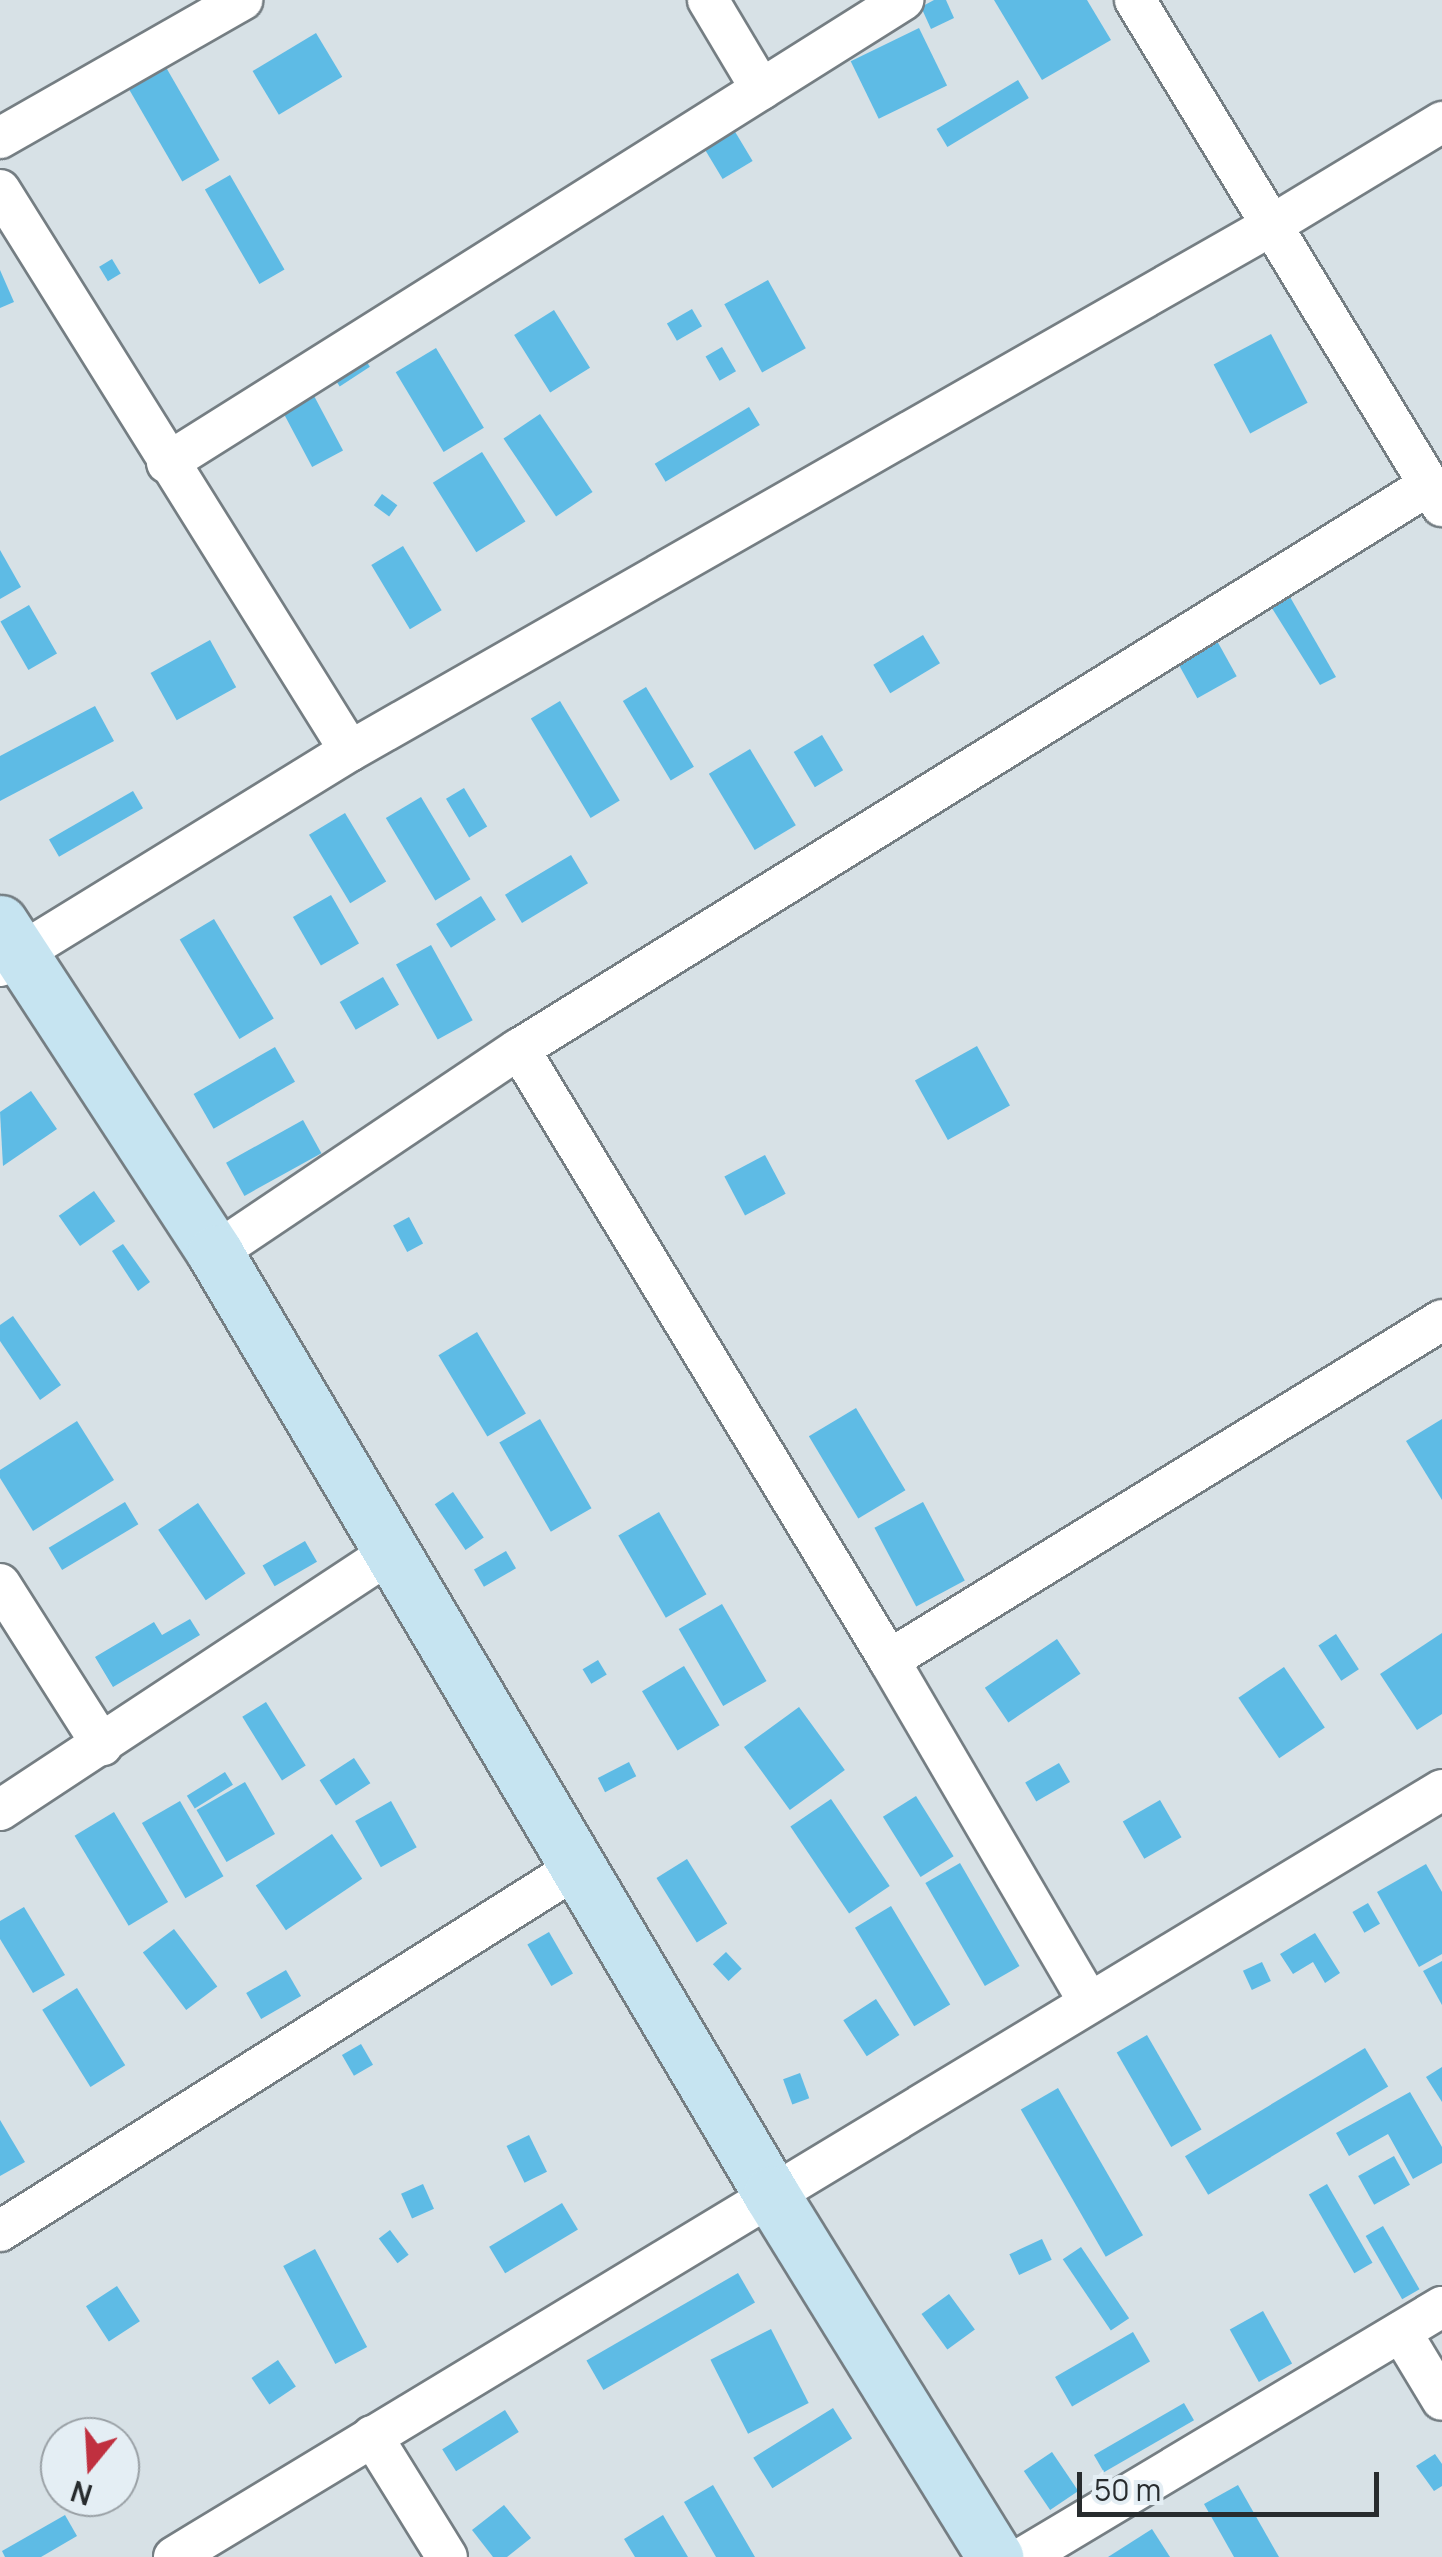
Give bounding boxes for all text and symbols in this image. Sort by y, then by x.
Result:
north arrow [40,2417,140,2517]
scale bar [1082,2452,1384,2514]
text: 50 m [1094,2469,1161,2510]
text: N [66,2472,97,2515]

